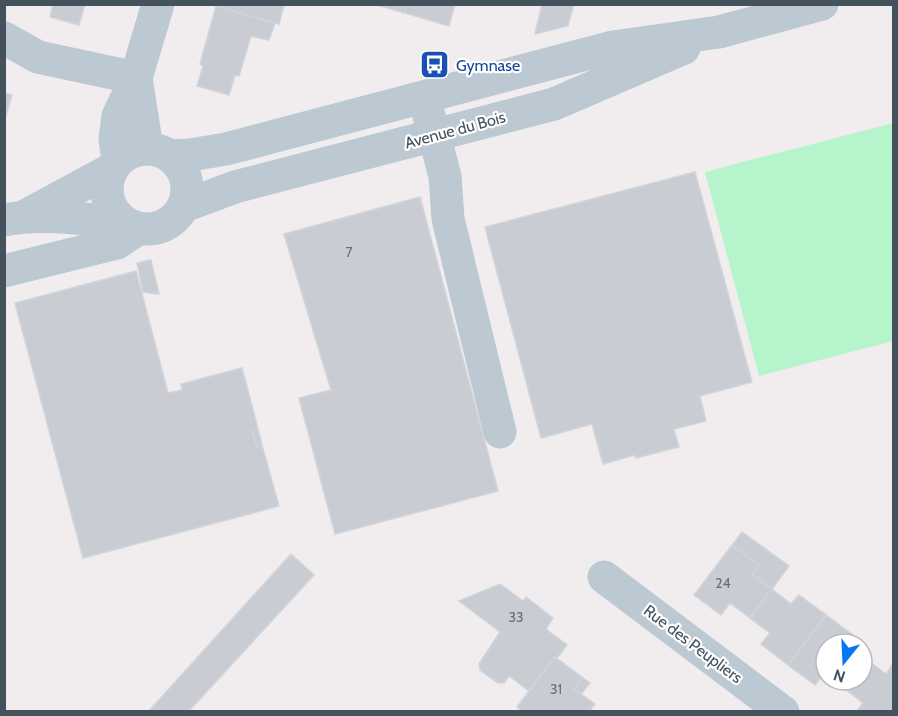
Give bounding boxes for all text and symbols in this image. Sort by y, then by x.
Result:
bus stop icon: Gymnase [419,49,451,81]
place label: Gymnase [456,56,520,75]
street label: Avenue du Bois [403,107,508,153]
house number: 7 [345,243,353,261]
house number: 24 [715,574,731,592]
street label: Rue des Peupliers [640,601,746,687]
house number: 33 [508,608,524,626]
north arrow [814,632,874,692]
text: N [831,665,848,687]
house number: 31 [550,680,562,698]

